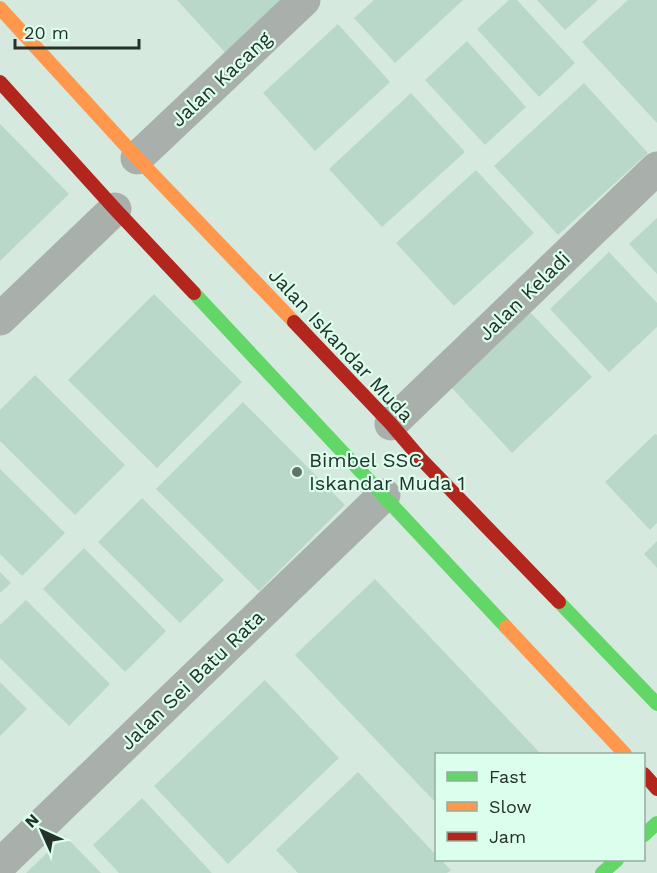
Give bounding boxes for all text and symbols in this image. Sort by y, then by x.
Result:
scale bar [15,12,140,50]
text: 20 m [24,22,69,43]
street label: Jalan Kacang [166,26,276,132]
street label: Jalan Keladi [473,246,575,346]
street label: Jalan Iskandar Muda [263,263,419,427]
place label: Bimbel SSC Iskandar Muda 1 [309,448,465,495]
marker: Bimbel SSC Iskandar Muda 1 [290,465,304,479]
street label: Jalan Sei Batu Rata [115,605,269,755]
legend [435,753,645,861]
text: Fast [489,766,527,787]
text: Slow [489,796,532,817]
north arrow [12,801,72,861]
text: N [21,810,43,832]
text: Jam [489,826,526,847]

